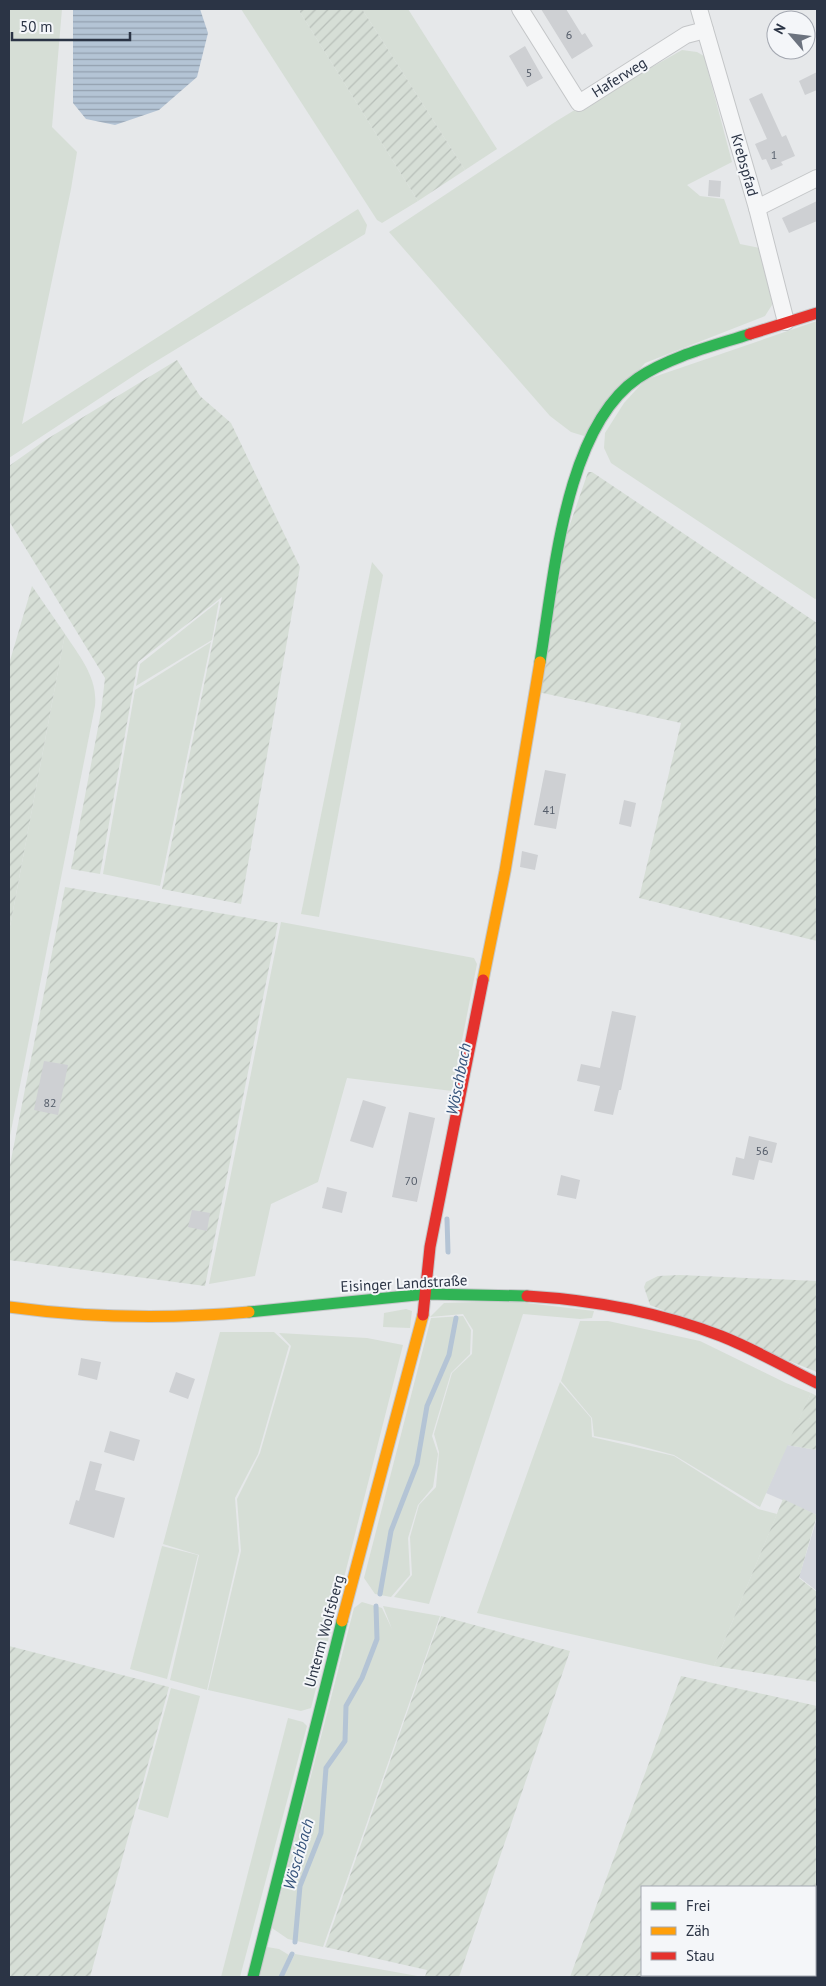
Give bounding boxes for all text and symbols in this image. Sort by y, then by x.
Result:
scale bar [12,10,130,42]
north arrow [766,10,816,60]
text: 50 m [20,17,53,36]
text: N [769,21,790,37]
house number: 6 [566,27,572,42]
street label: Haferweg [588,53,650,101]
house number: 5 [526,65,532,80]
street label: Krebspfad [727,132,763,198]
house number: 1 [771,147,777,162]
house number: 41 [542,802,556,817]
water label: Wöschbach [441,1041,475,1117]
house number: 82 [43,1095,57,1110]
house number: 56 [755,1143,769,1158]
house number: 70 [404,1173,418,1188]
street label: Eisinger Landstraße [340,1270,468,1296]
street label: Unterm Wolfsberg [300,1573,348,1689]
water label: Wöschbach [278,1816,318,1892]
legend [641,1886,816,1976]
text: Frei [686,1896,711,1915]
text: Zäh [686,1921,710,1940]
text: Stau [686,1946,715,1965]

